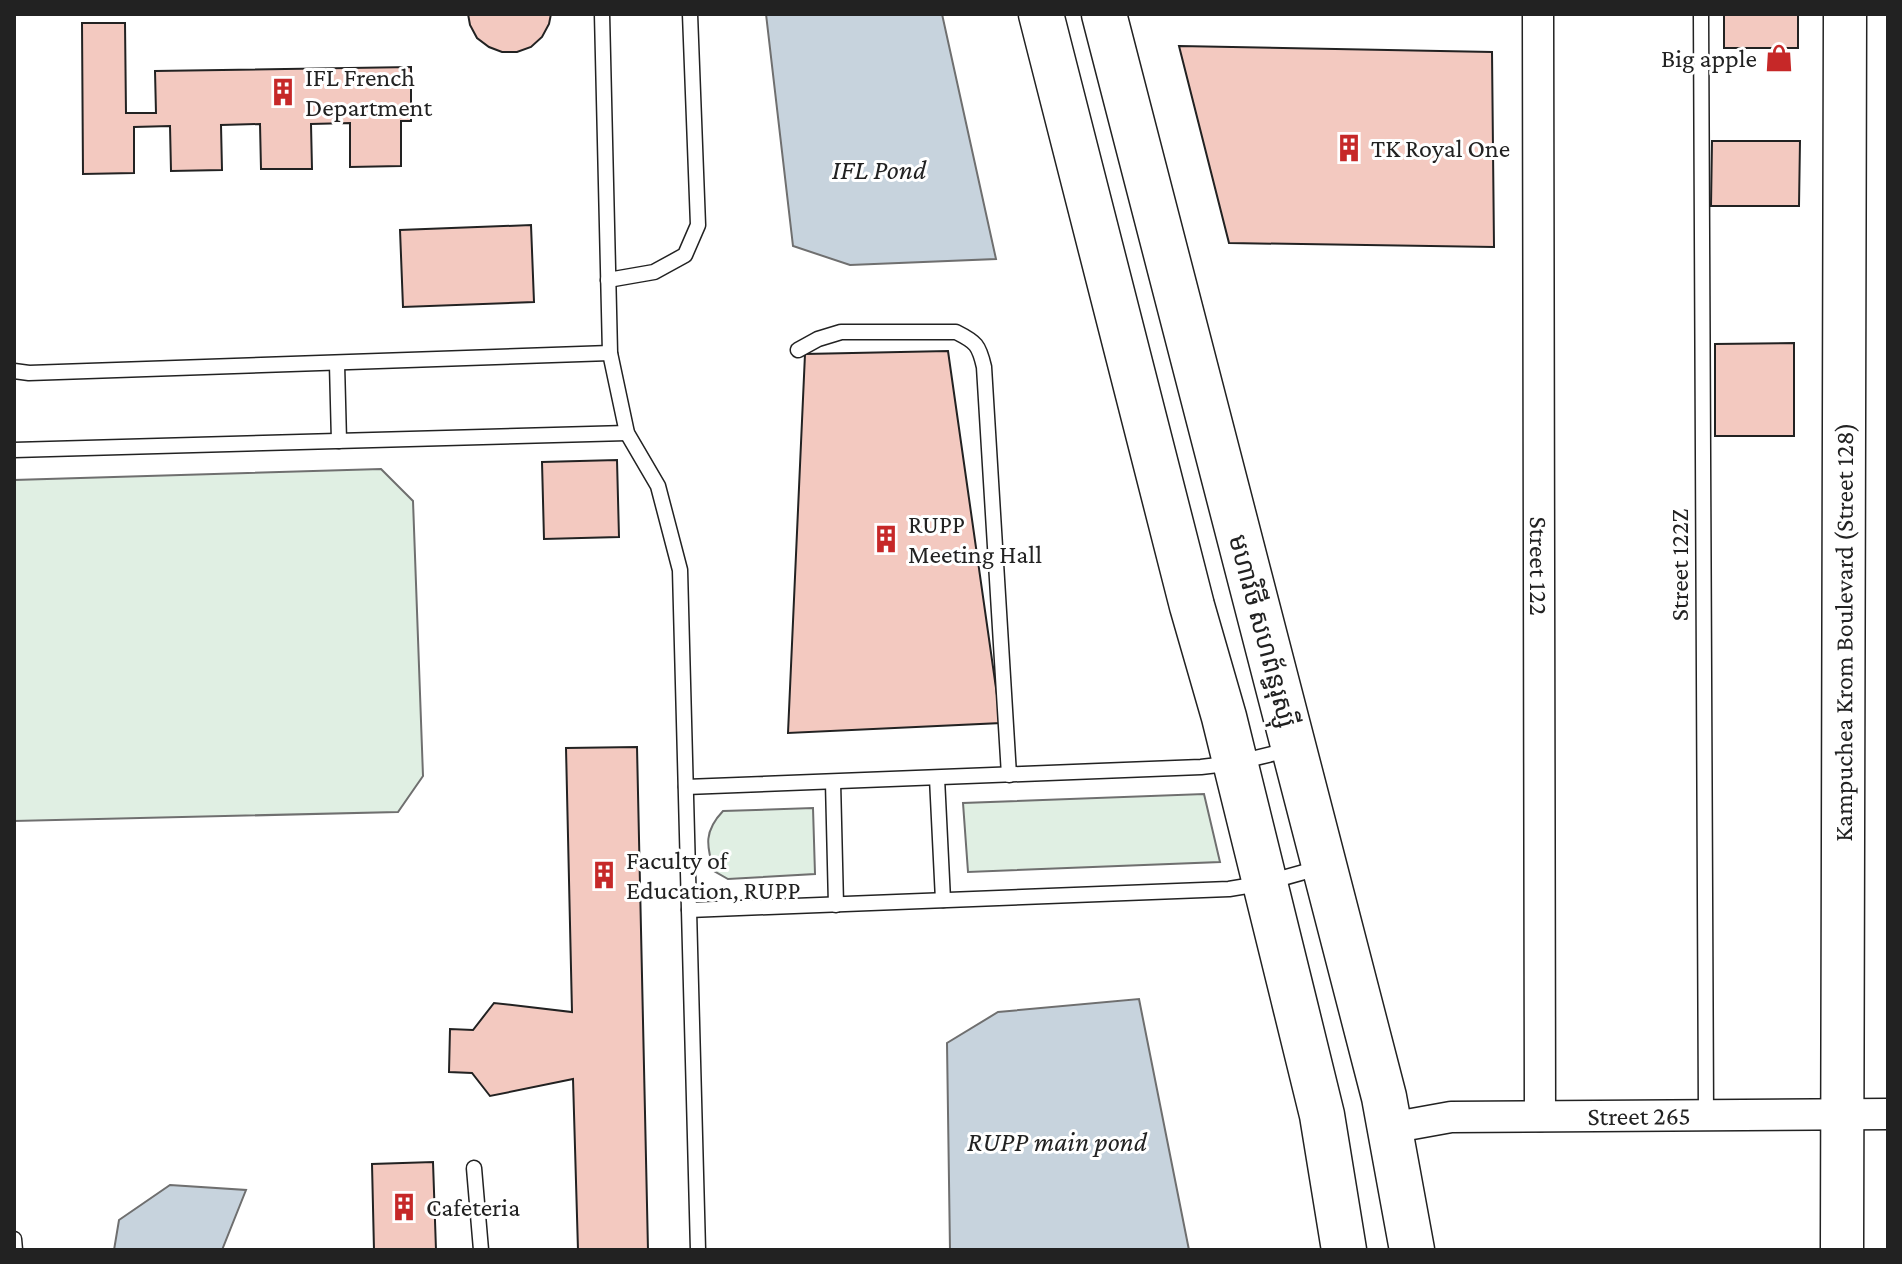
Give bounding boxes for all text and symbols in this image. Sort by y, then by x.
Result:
shop icon: Big apple [1764,43,1794,73]
place label: Big apple [1661,44,1757,73]
place label: IFL French Department [305,63,433,122]
building icon: IFL French Department [268,77,298,107]
building icon: TK Royal One [1334,133,1364,163]
place label: TK Royal One [1371,134,1510,163]
water label: IFL Pond [832,154,927,185]
street label: Kampuchea Krom Boulevard (Street 128) [1829,422,1859,842]
street label: Street 122Z [1665,509,1694,621]
place label: RUPP Meeting Hall [908,510,1042,569]
street label: Street 122 [1524,516,1553,616]
building icon: RUPP Meeting Hall [871,524,901,554]
street label: មហាវិថី សហព័ន្ធរុស្ស៊ី [1215,531,1304,733]
place label: Faculty of Education, RUPP [626,846,800,905]
building icon: Faculty of Education, RUPP [589,860,619,890]
street label: Street 265 [1587,1101,1691,1131]
water label: RUPP main pond [967,1126,1148,1157]
building icon: Cafeteria [389,1192,419,1222]
place label: Cafeteria [426,1193,520,1222]

